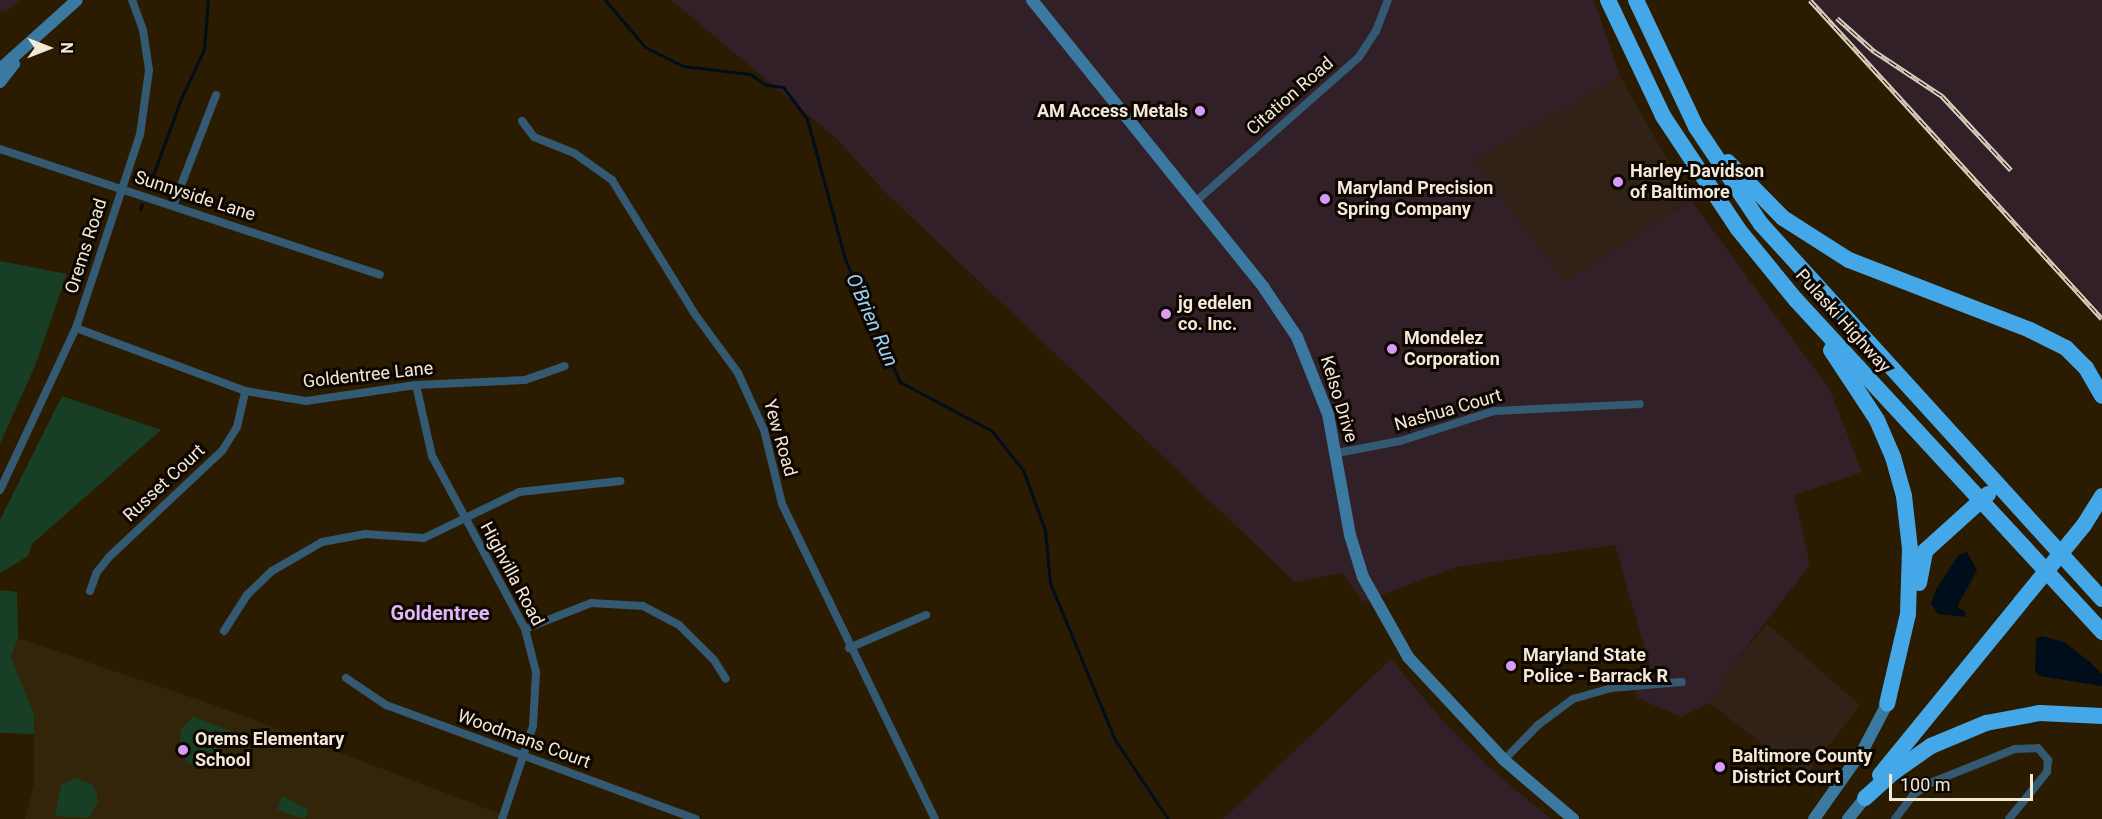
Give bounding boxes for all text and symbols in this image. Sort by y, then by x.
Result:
north arrow [18,18,78,78]
text: N [57,42,76,54]
street label: Citation Road [1242,52,1338,140]
place label: AM Access Metals [1037,100,1188,122]
marker: AM Access Metals [1193,104,1207,118]
place label: Harley-Davidson of Baltimore [1630,161,1764,204]
street label: Sunnyside Lane [132,166,258,226]
marker: Harley-Davidson of Baltimore [1611,175,1625,189]
place label: Maryland Precision Spring Company [1337,178,1493,220]
marker: Maryland Precision Spring Company [1318,192,1332,206]
street label: Orems Road [60,196,112,296]
street label: Pulaski Highway [1791,265,1895,377]
water label: O'Brien Run [841,270,903,370]
place label: jg edelen co. Inc. [1178,293,1252,336]
marker: jg edelen co. Inc. [1159,307,1173,321]
place label: Mondelez Corporation [1404,328,1500,370]
marker: Mondelez Corporation [1385,342,1399,356]
street label: Kelso Drive [1316,353,1362,445]
street label: Goldentree Lane [302,357,434,393]
street label: Nashua Court [1392,384,1504,436]
street label: Yew Road [759,397,801,479]
street label: Russet Court [119,440,209,526]
street label: Highvilla Road [476,518,548,630]
district label: Goldentree [391,601,489,625]
place label: Maryland State Police - Barrack R [1523,645,1668,688]
marker: Maryland State Police - Barrack R [1504,659,1518,673]
street label: Woodmans Court [455,705,593,773]
place label: Orems Elementary School [195,729,344,771]
marker: Orems Elementary School [176,743,190,757]
place label: Baltimore County District Court [1732,746,1872,789]
marker: Baltimore County District Court [1713,760,1727,774]
scale bar [1892,762,2036,800]
text: 100 m [1900,774,1951,795]

